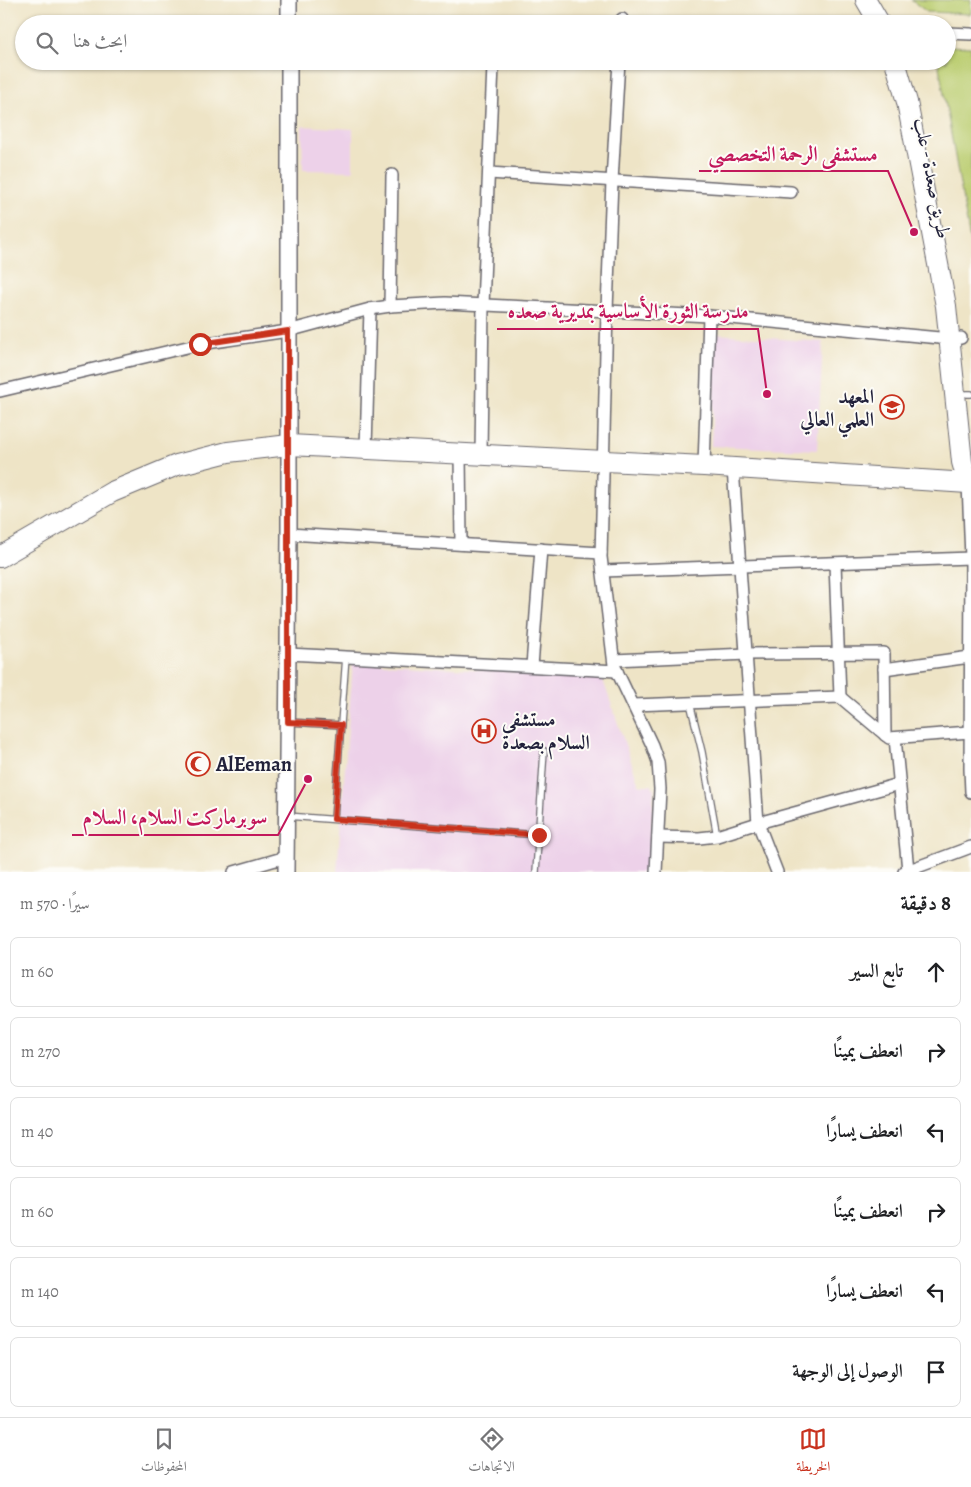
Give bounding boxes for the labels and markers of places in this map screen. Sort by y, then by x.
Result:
callout: مستشفى الرحمة التخصصي [699,135,888,171]
callout: مدرسة الثورة الأساسية بمديرية صعده [497,293,758,329]
place label: المعهد العلمي العالي [799,383,874,438]
school or university icon: المعهد العلمي العالي [879,394,905,420]
place label: مستشفى السلام بصعدة [501,706,590,760]
hospital icon: مستشفى السلام بصعدة [471,718,497,744]
mosque icon: AlEeman [185,751,211,777]
place label: AlEeman [215,751,292,778]
callout: سوبرماركت السلام، السلام [72,799,278,835]

